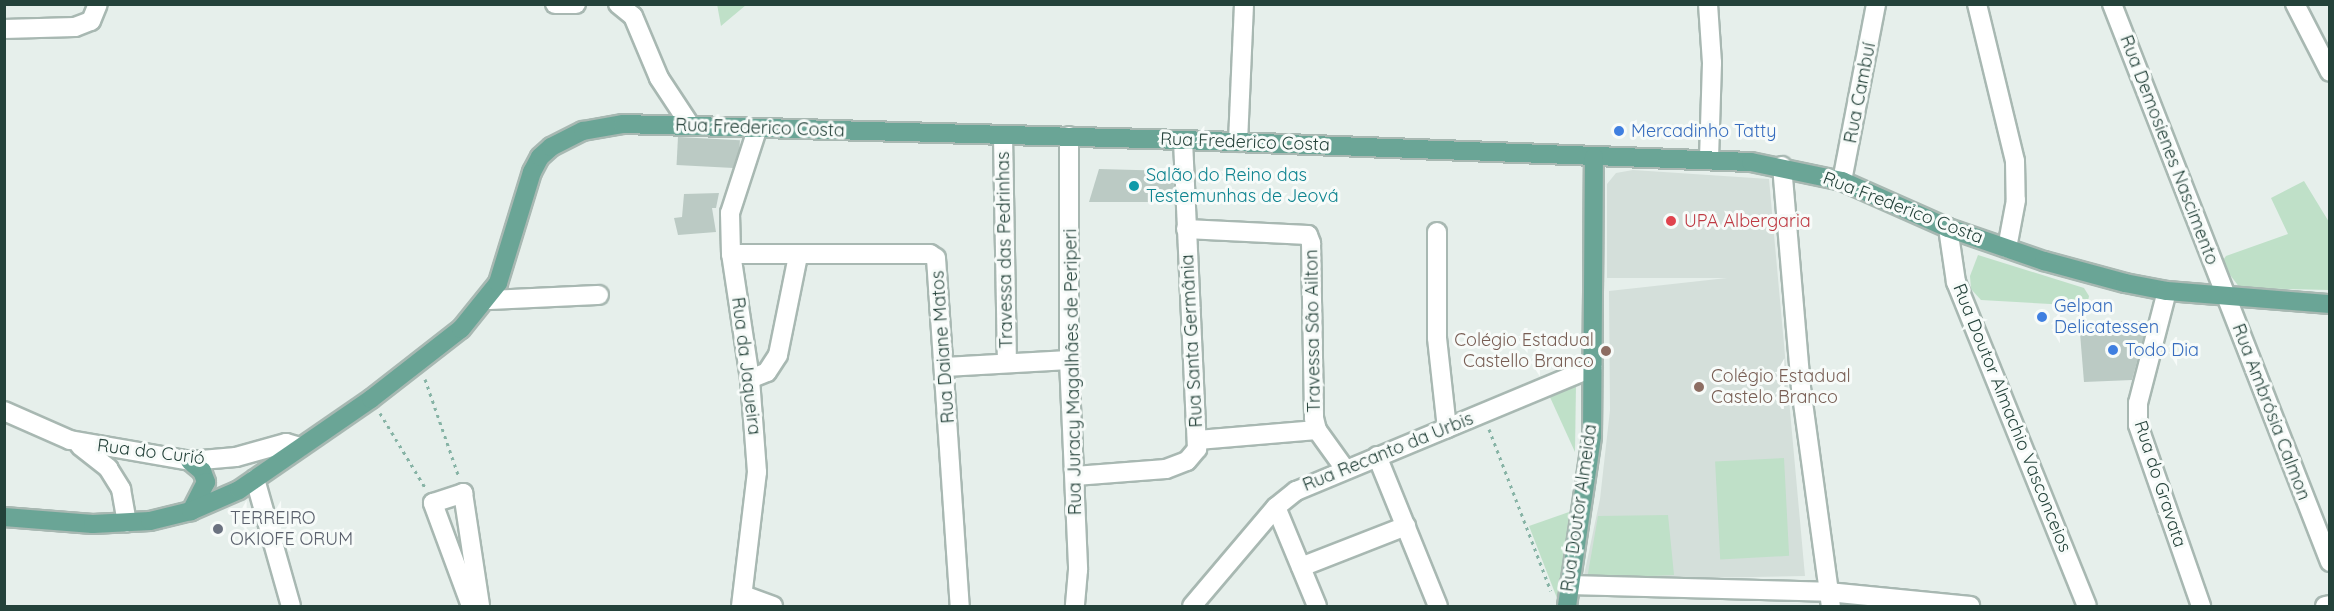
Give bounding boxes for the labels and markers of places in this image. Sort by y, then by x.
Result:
place label: Mercadinho Tatty [1631,120,1776,142]
marker: Mercadinho Tatty [1612,124,1626,138]
place label: Salão do Reino das Testemunhas de Jeová [1146,165,1339,207]
marker: Salão do Reino das Testemunhas de Jeová [1127,179,1141,193]
place label: UPA Albergaria [1684,210,1811,232]
marker: UPA Albergaria [1662,212,1680,230]
place label: Gelpan Delicatessen [2054,296,2159,338]
marker: Gelpan Delicatessen [2035,310,2049,324]
place label: Colégio Estadual Castello Branco [1454,330,1594,372]
place label: Todo Dia [2125,339,2199,361]
marker: Todo Dia [2106,343,2120,357]
marker: Colégio Estadual Castello Branco [1599,344,1613,358]
place label: Colégio Estadual Castelo Branco [1711,366,1851,409]
marker: Colégio Estadual Castelo Branco [1692,380,1706,394]
place label: TERREIRO OKIOFE ORUM [230,508,353,550]
marker: TERREIRO OKIOFE ORUM [211,522,225,536]

